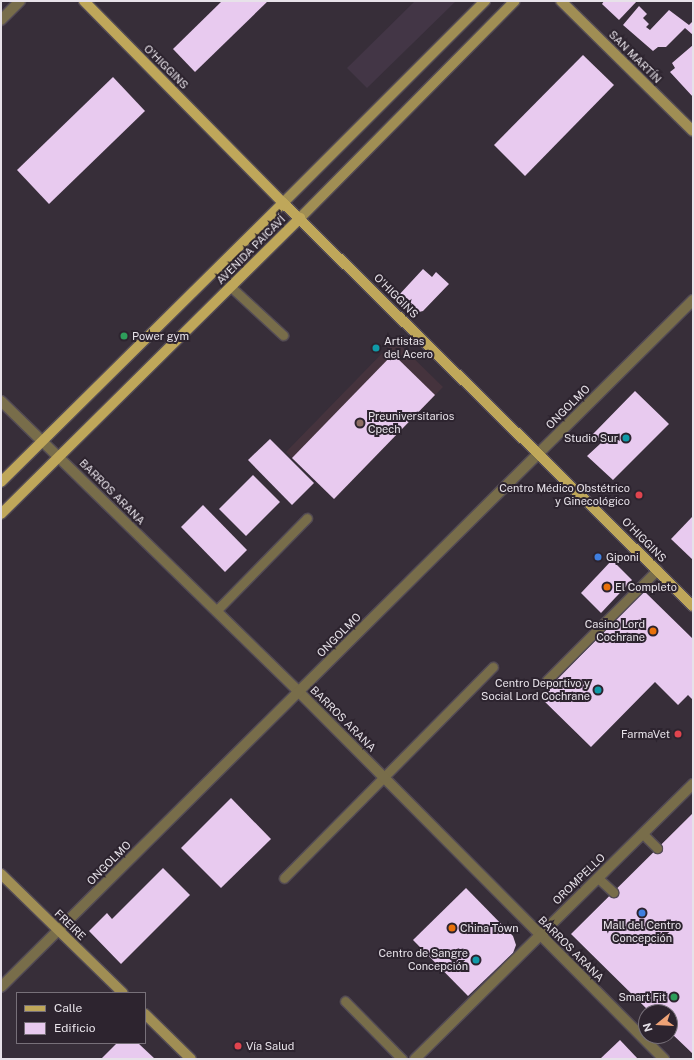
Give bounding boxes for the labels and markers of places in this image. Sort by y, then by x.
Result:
place label: Power gym [132,329,189,343]
marker: Power gym [119,331,129,341]
place label: Artistas del Acero [384,335,433,361]
marker: Artistas del Acero [371,343,381,353]
place label: Preuniversitarios Cpech [368,410,454,436]
marker: Preuniversitarios Cpech [355,418,365,428]
place label: Studio Sur [564,431,618,445]
marker: Studio Sur [621,433,631,443]
place label: Centro Médico Obstétrico y Ginecológico [499,482,630,508]
marker: Centro Médico Obstétrico y Ginecológico [633,489,645,501]
place label: Giponi [606,550,639,564]
marker: Giponi [593,552,603,562]
place label: El Completo [615,580,677,594]
marker: El Completo [602,582,612,592]
place label: Casino Lord Cochrane [585,618,645,644]
marker: Casino Lord Cochrane [648,626,658,636]
place label: Centro Deportivo y Social Lord Cochrane [481,677,590,703]
marker: Centro Deportivo y Social Lord Cochrane [593,685,603,695]
place label: FarmaVet [621,727,670,741]
marker: FarmaVet [673,729,683,739]
marker: Mall del Centro Concepción [637,908,647,918]
place label: Mall del Centro Concepción [603,919,681,945]
place label: China Town [460,921,519,935]
marker: China Town [447,923,457,933]
place label: Centro de Sangre Concepción [378,947,468,973]
marker: Centro de Sangre Concepción [471,955,481,965]
place label: Smart Fit [618,990,666,1004]
marker: Smart Fit [669,992,679,1002]
place label: Vía Salud [246,1039,294,1053]
marker: Vía Salud [233,1041,243,1051]

